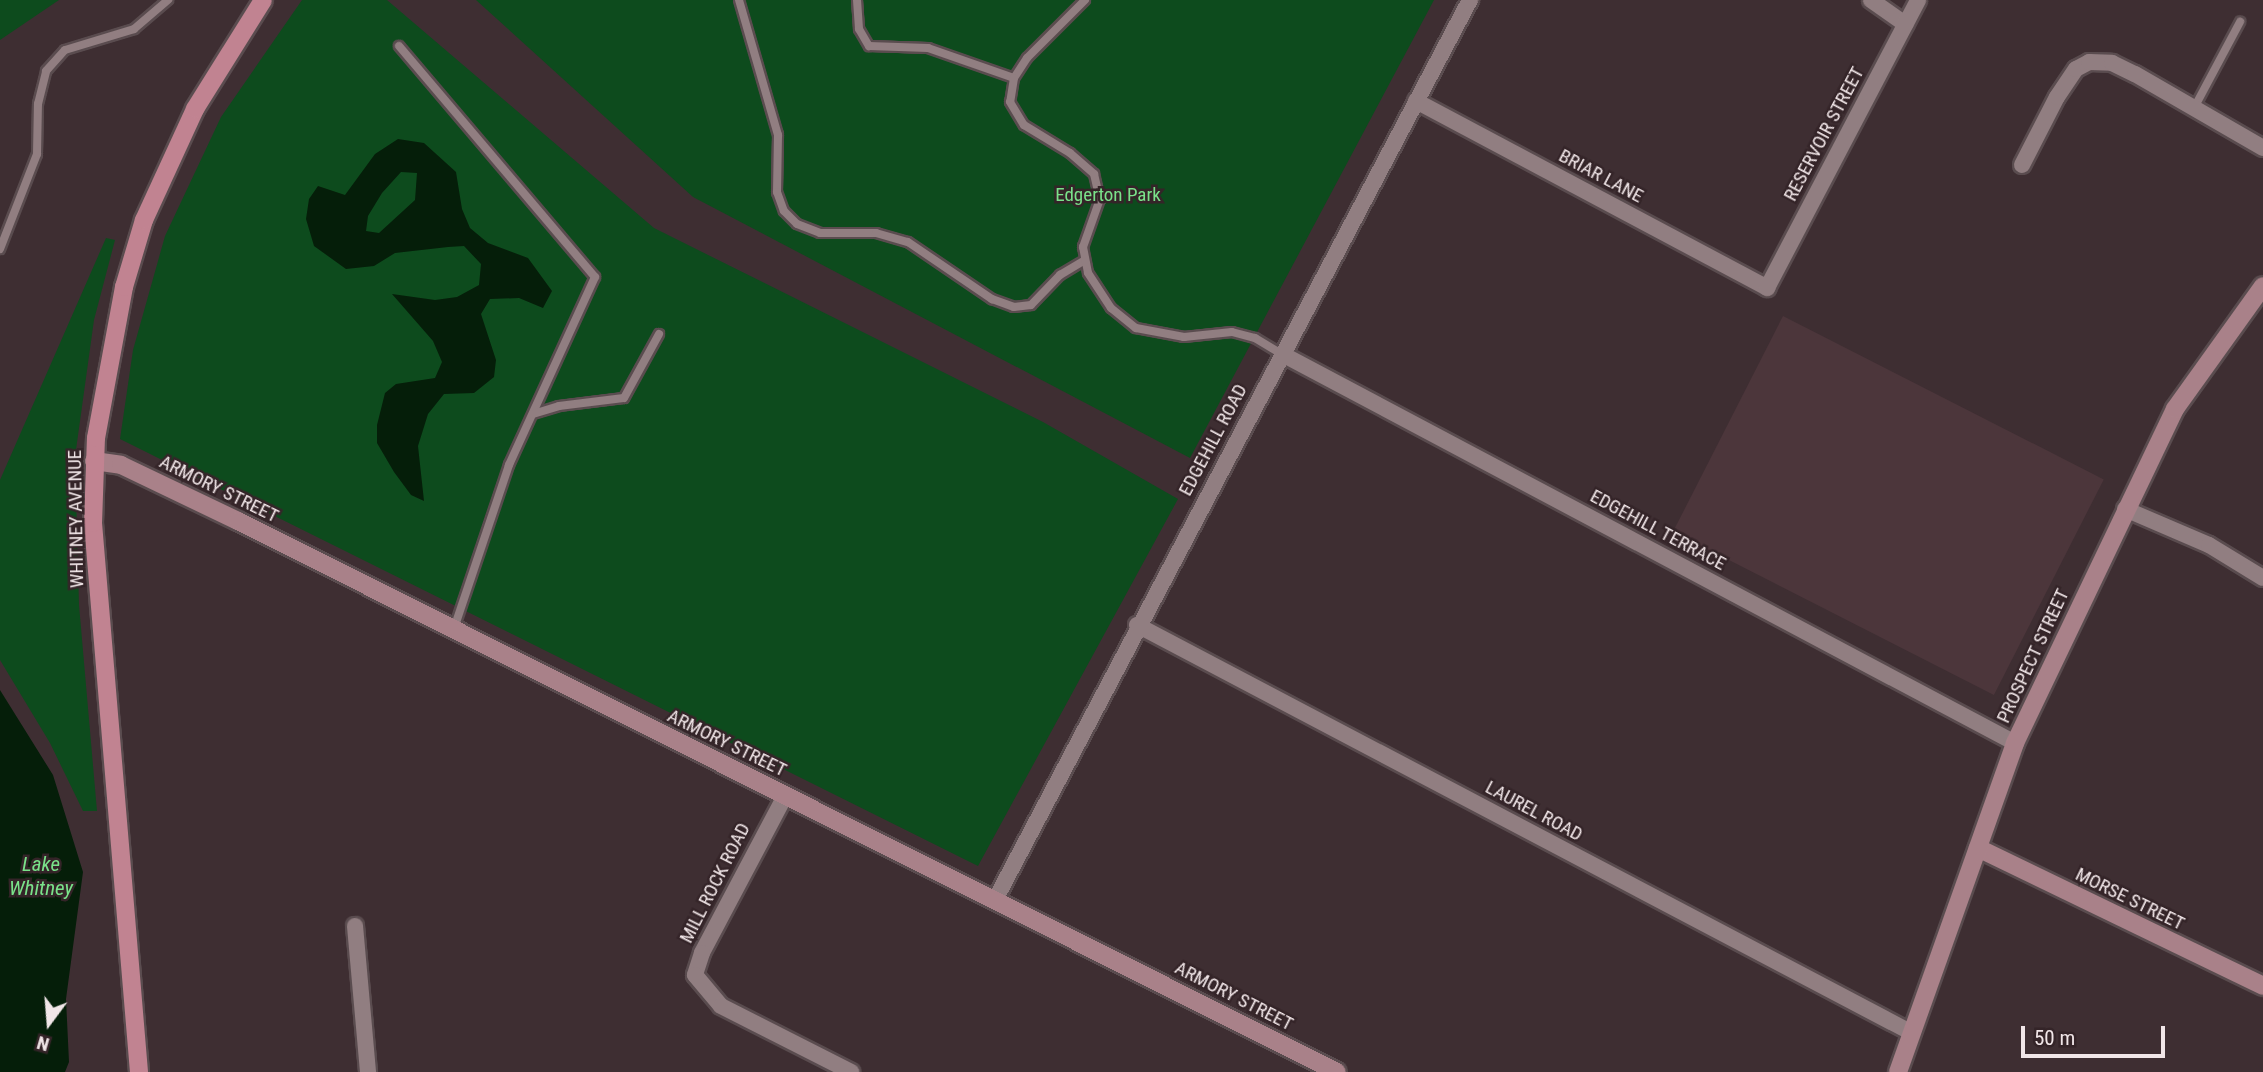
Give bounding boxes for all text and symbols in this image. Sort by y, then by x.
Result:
street label: RESERVOIR STREET [1779,63,1869,205]
street label: BRIAR LANE [1555,144,1647,208]
park label: Edgerton Park [1055,184,1161,206]
street label: EDGEHILL ROAD [1174,380,1252,500]
street label: WHITNEY AVENUE [63,450,89,588]
street label: ARMORY STREET [156,450,282,528]
street label: EDGEHILL TERRACE [1586,485,1730,575]
street label: PROSPECT STREET [1992,585,2074,727]
street label: ARMORY STREET [664,704,790,782]
street label: LAUREL ROAD [1482,776,1586,846]
street label: MILL ROCK ROAD [675,819,755,947]
water label: Lake Whitney [9,851,73,901]
street label: MORSE STREET [2072,863,2188,935]
street label: ARMORY STREET [1171,956,1297,1036]
north arrow [14,988,84,1058]
scale bar [2025,1012,2168,1056]
text: 50 m [2034,1026,2075,1050]
text: N [34,1031,52,1056]

